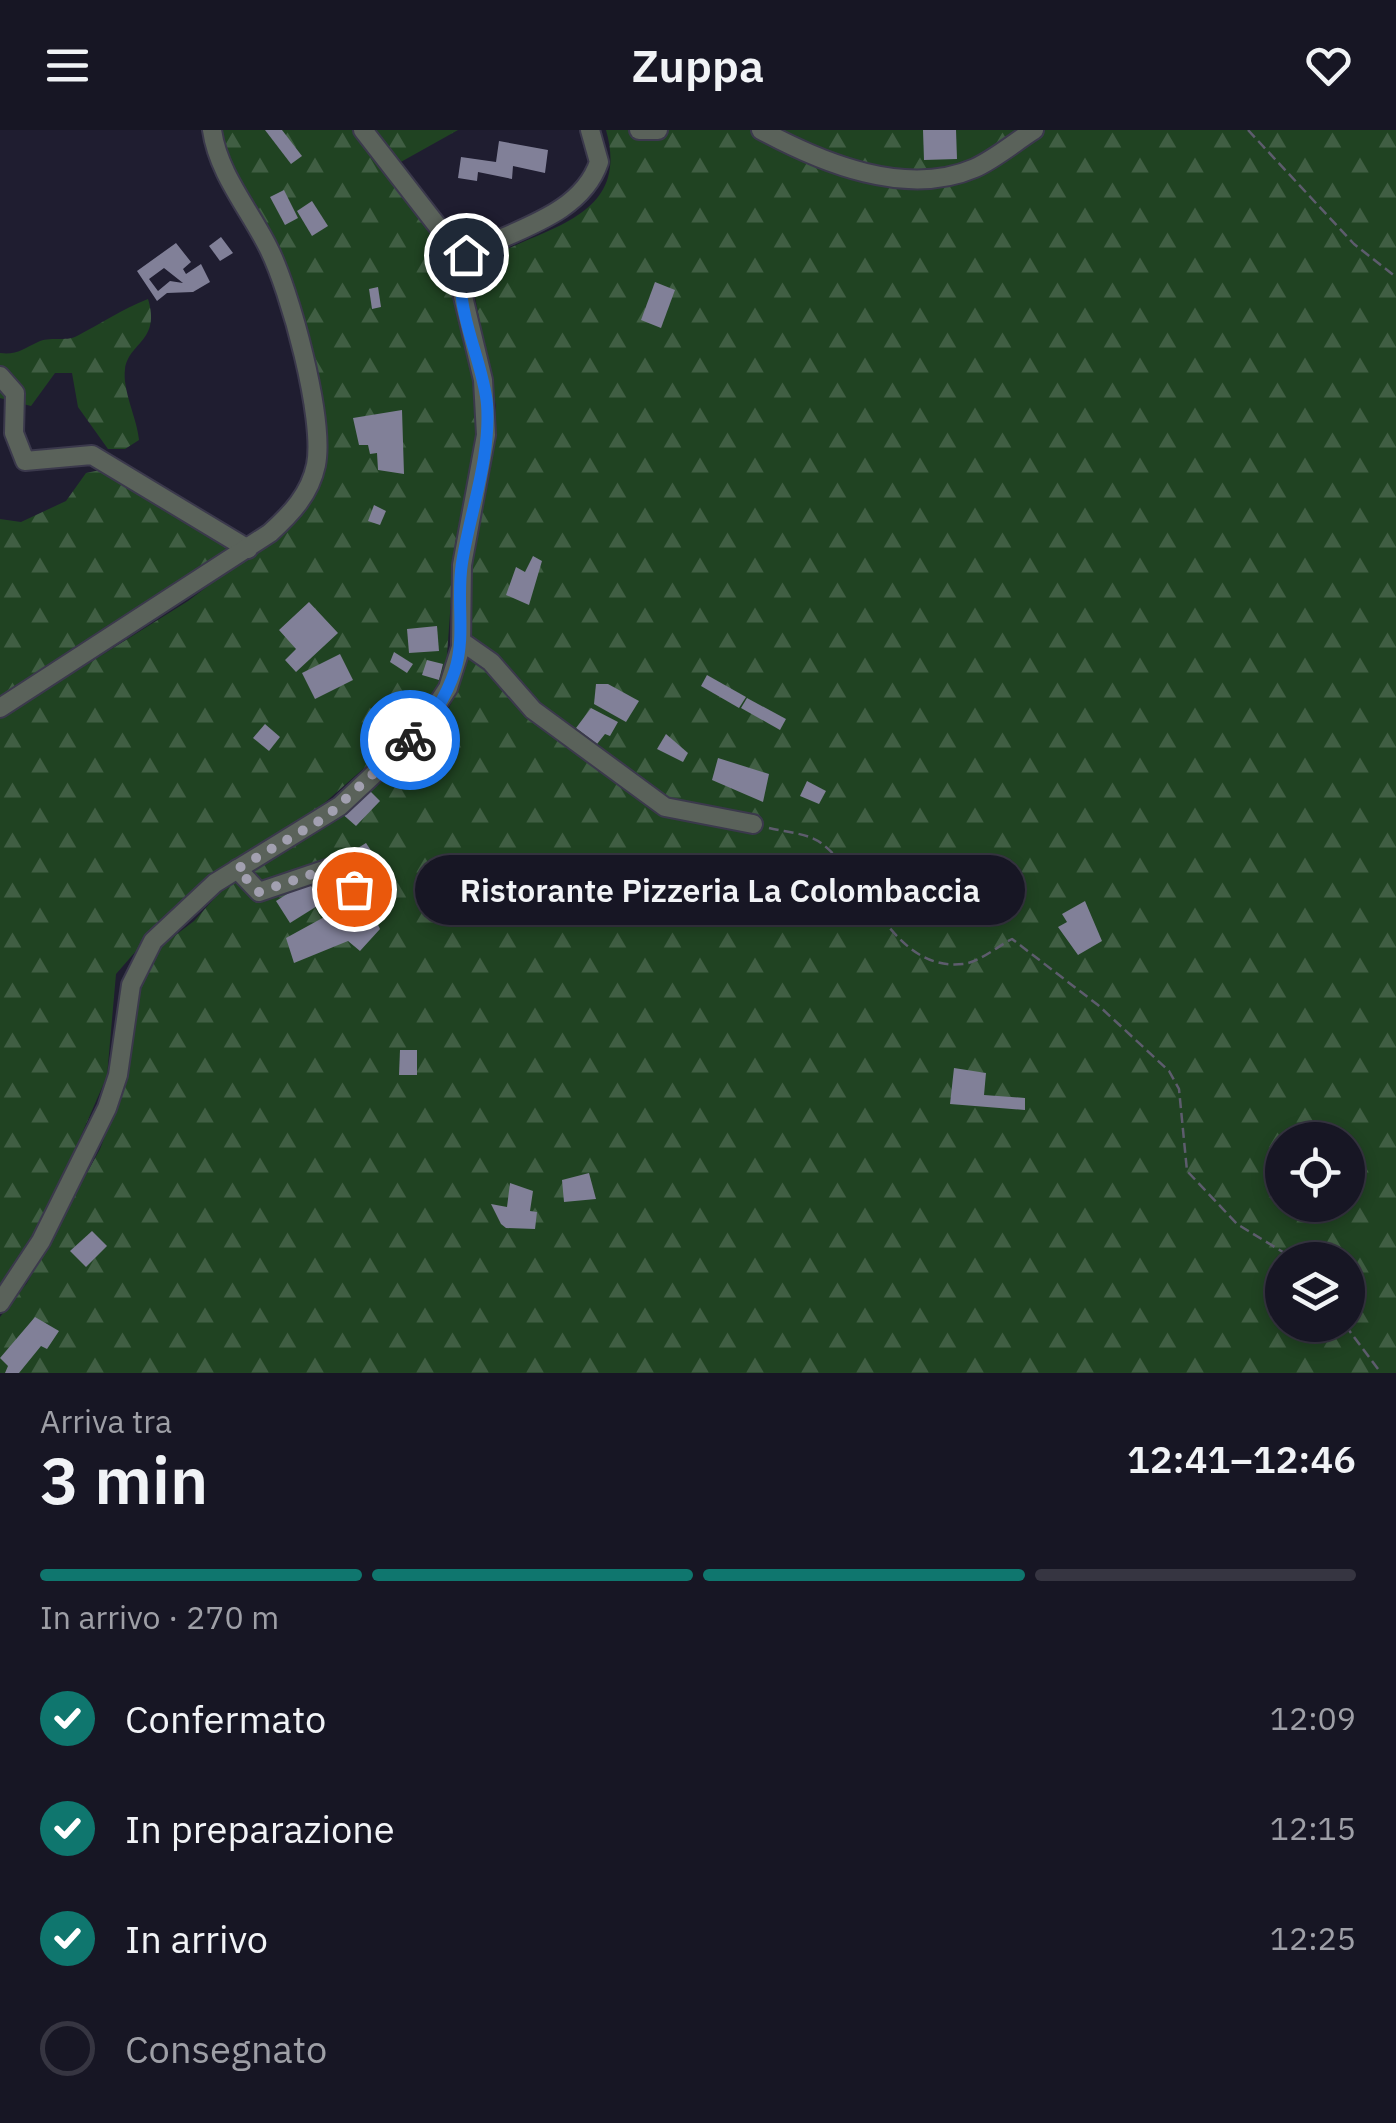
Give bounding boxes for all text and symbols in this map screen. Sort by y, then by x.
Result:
text: Zuppa [632,36,764,94]
icon: menu [40,38,95,93]
icon: heart [1301,38,1356,93]
pin [424,213,509,298]
icon: home [439,228,494,283]
courier [360,690,460,790]
icon: bike [383,713,438,768]
pin [312,847,397,932]
callout: Ristorante Pizzeria La Colombaccia [414,854,1024,924]
icon: bag [327,862,382,917]
text: Ristorante Pizzeria La Colombaccia [460,869,980,911]
map controls [1265,1122,1365,1342]
button: locate [1265,1122,1365,1222]
button: layers [1265,1242,1365,1342]
text: Arriva tra [40,1400,172,1442]
text: 12:41–12:46 [1127,1434,1356,1483]
text: 3 min [40,1437,208,1522]
text: In arrivo · 270 m [40,1596,279,1638]
icon: check [40,1691,95,1746]
text: Confermato [125,1694,326,1743]
text: 12:09 [1270,1697,1356,1739]
icon: check [40,1801,95,1856]
text: In preparazione [125,1804,395,1853]
text: 12:15 [1270,1807,1356,1849]
icon: check [40,1911,95,1966]
text: In arrivo [125,1914,268,1963]
text: 12:25 [1270,1917,1356,1959]
text: Consegnato [125,2024,327,2073]

